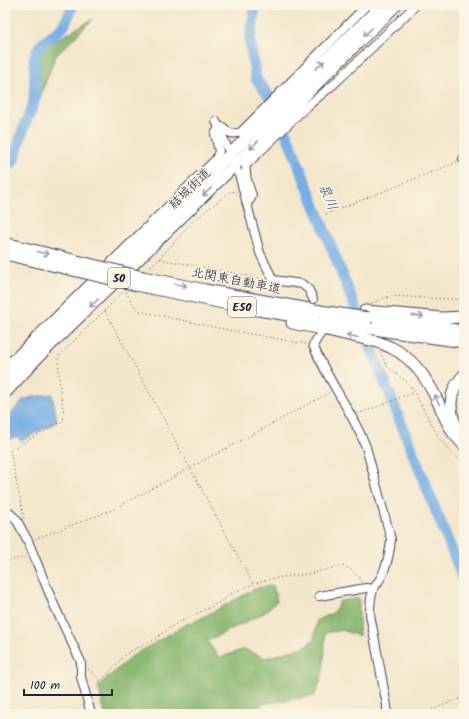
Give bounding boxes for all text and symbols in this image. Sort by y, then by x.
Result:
one-way arrow [363,27,373,37]
one-way arrow [315,61,325,70]
one-way arrow [249,140,259,150]
street label: 結城街道 [164,163,216,215]
water label: 泉川 [313,180,343,214]
one-way arrow [202,187,212,197]
one-way arrow [36,249,49,257]
street label: 北関東自動車道 [189,262,283,300]
road number: 50 [108,268,130,288]
one-way arrow [174,281,187,289]
road number: E50 [228,297,256,317]
one-way arrow [89,298,99,308]
one-way arrow [411,312,424,320]
one-way arrow [346,332,359,340]
one-way arrow [433,395,440,407]
scale bar [24,671,112,697]
text: 100 m [30,676,61,695]

